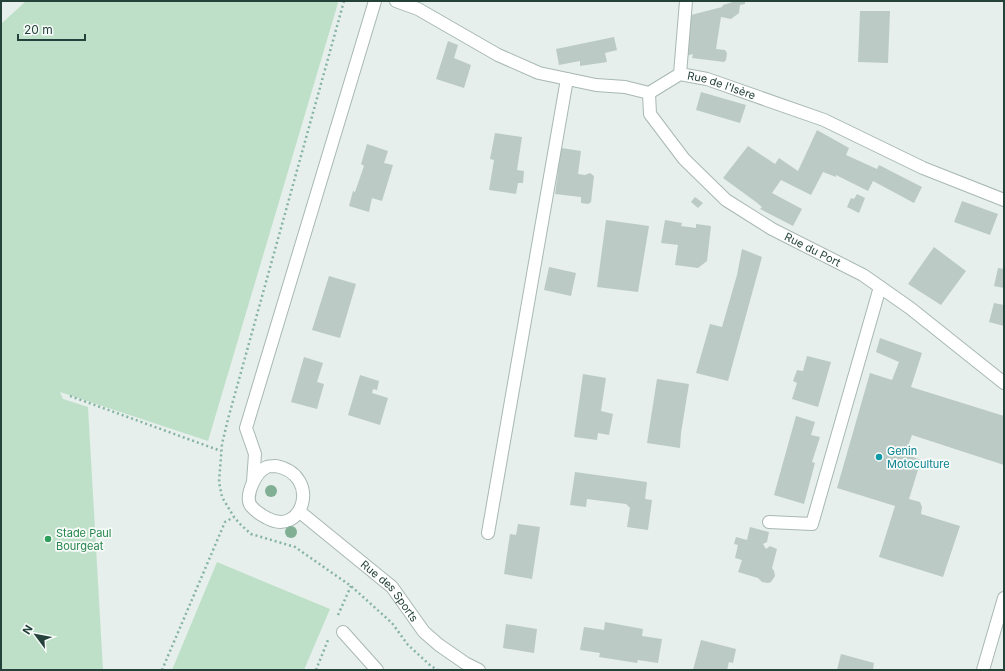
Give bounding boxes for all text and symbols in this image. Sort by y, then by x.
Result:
scale bar [18,16,85,42]
text: 20 m [24,22,53,37]
street label: Rue de l'Isère [686,69,758,103]
street label: Rue du Port [782,230,843,270]
place label: Genin Motoculture [887,444,950,471]
marker: Genin Motoculture [874,452,884,462]
place label: Stade Paul Bourgeat [56,526,112,553]
marker: Stade Paul Bourgeat [43,534,53,544]
street label: Rue des Sports [358,557,422,625]
north arrow [16,615,56,655]
text: N [19,622,36,637]

